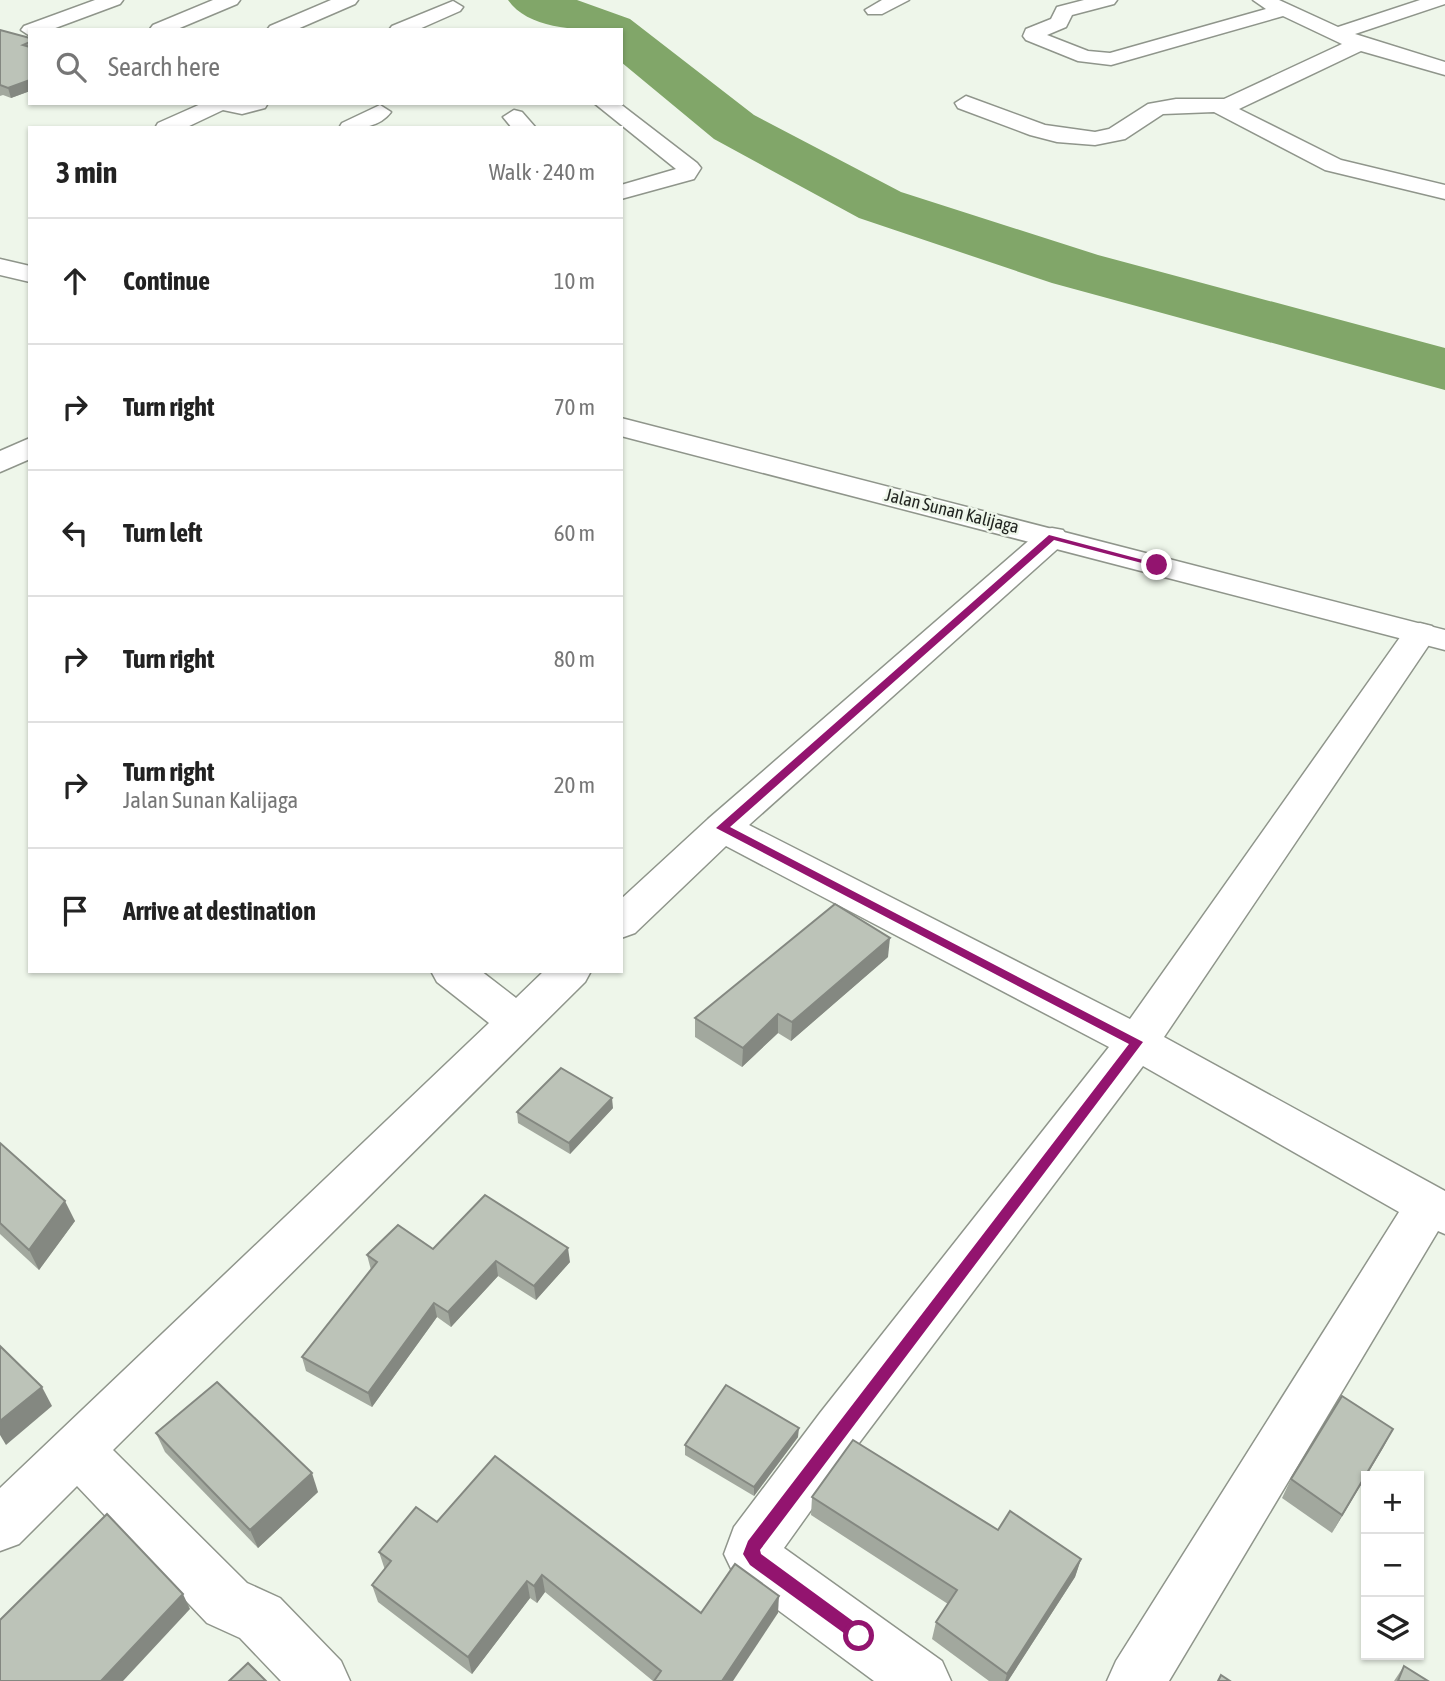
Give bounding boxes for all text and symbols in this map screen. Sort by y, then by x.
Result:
search box [28,28,623,105]
icon: search [52,48,90,86]
text: Search here [108,52,220,82]
text: 3 min [56,155,117,189]
text: Walk · 240 m [489,159,595,185]
icon: ahead [56,262,94,300]
text: Continue [123,266,210,296]
text: 10 m [554,268,595,294]
icon: right [56,388,94,426]
text: Turn right [123,392,214,422]
text: 70 m [554,394,595,420]
street label: Jalan Sunan Kalijaga [883,484,1021,537]
icon: left [56,514,94,552]
text: Turn left [123,518,203,548]
text: 60 m [554,520,595,546]
route end [1141,549,1172,580]
icon: right [56,640,94,678]
text: Turn right [123,644,214,674]
text: 80 m [554,646,595,672]
text: Turn right [123,757,214,787]
icon: right [56,766,94,804]
text: 20 m [554,772,595,798]
text: Jalan Sunan Kalijaga [123,787,298,813]
icon: arrive [56,892,94,930]
text: Arrive at destination [123,896,316,926]
map controls [1361,1471,1424,1660]
button: + [1361,1471,1424,1534]
button: − [1361,1534,1424,1597]
button: layers [1361,1597,1424,1660]
route start [843,1620,874,1651]

